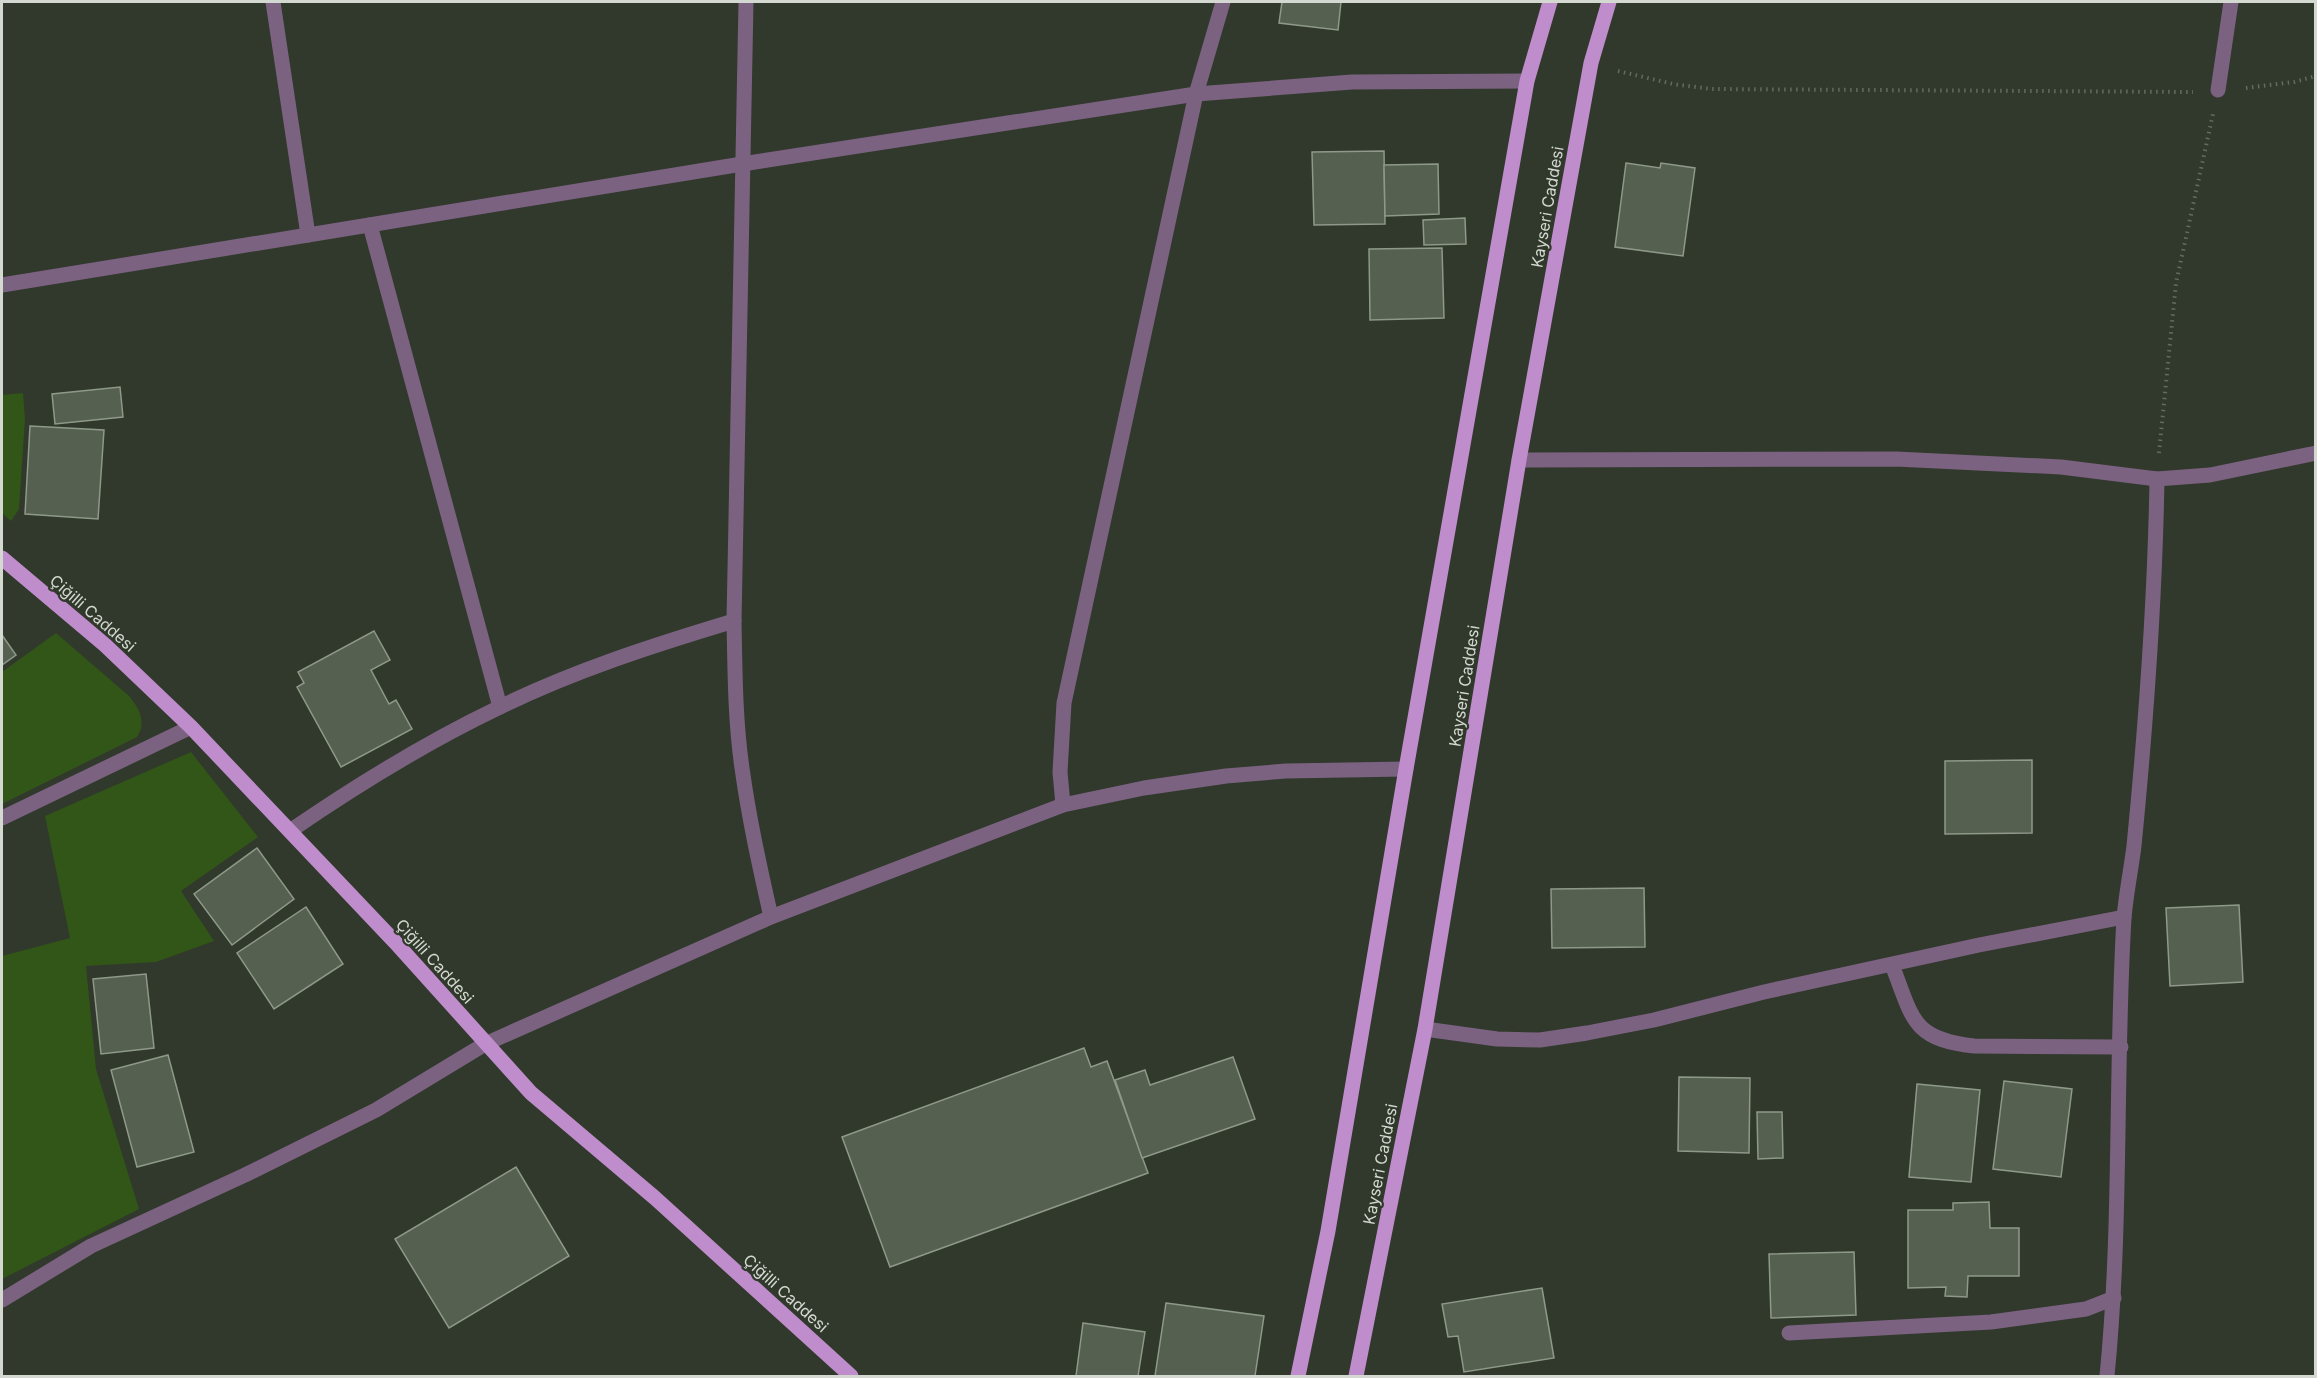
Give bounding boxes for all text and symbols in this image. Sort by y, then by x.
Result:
street label: Kayseri Caddesi [1526,145,1568,269]
street label: Çiğilli Caddesi [46,570,140,656]
street label: Kayseri Caddesi [1445,624,1483,748]
street label: Çiğilli Caddesi [392,914,478,1008]
street label: Kayseri Caddesi [1358,1102,1402,1226]
street label: Çiğilli Caddesi [739,1250,833,1336]

